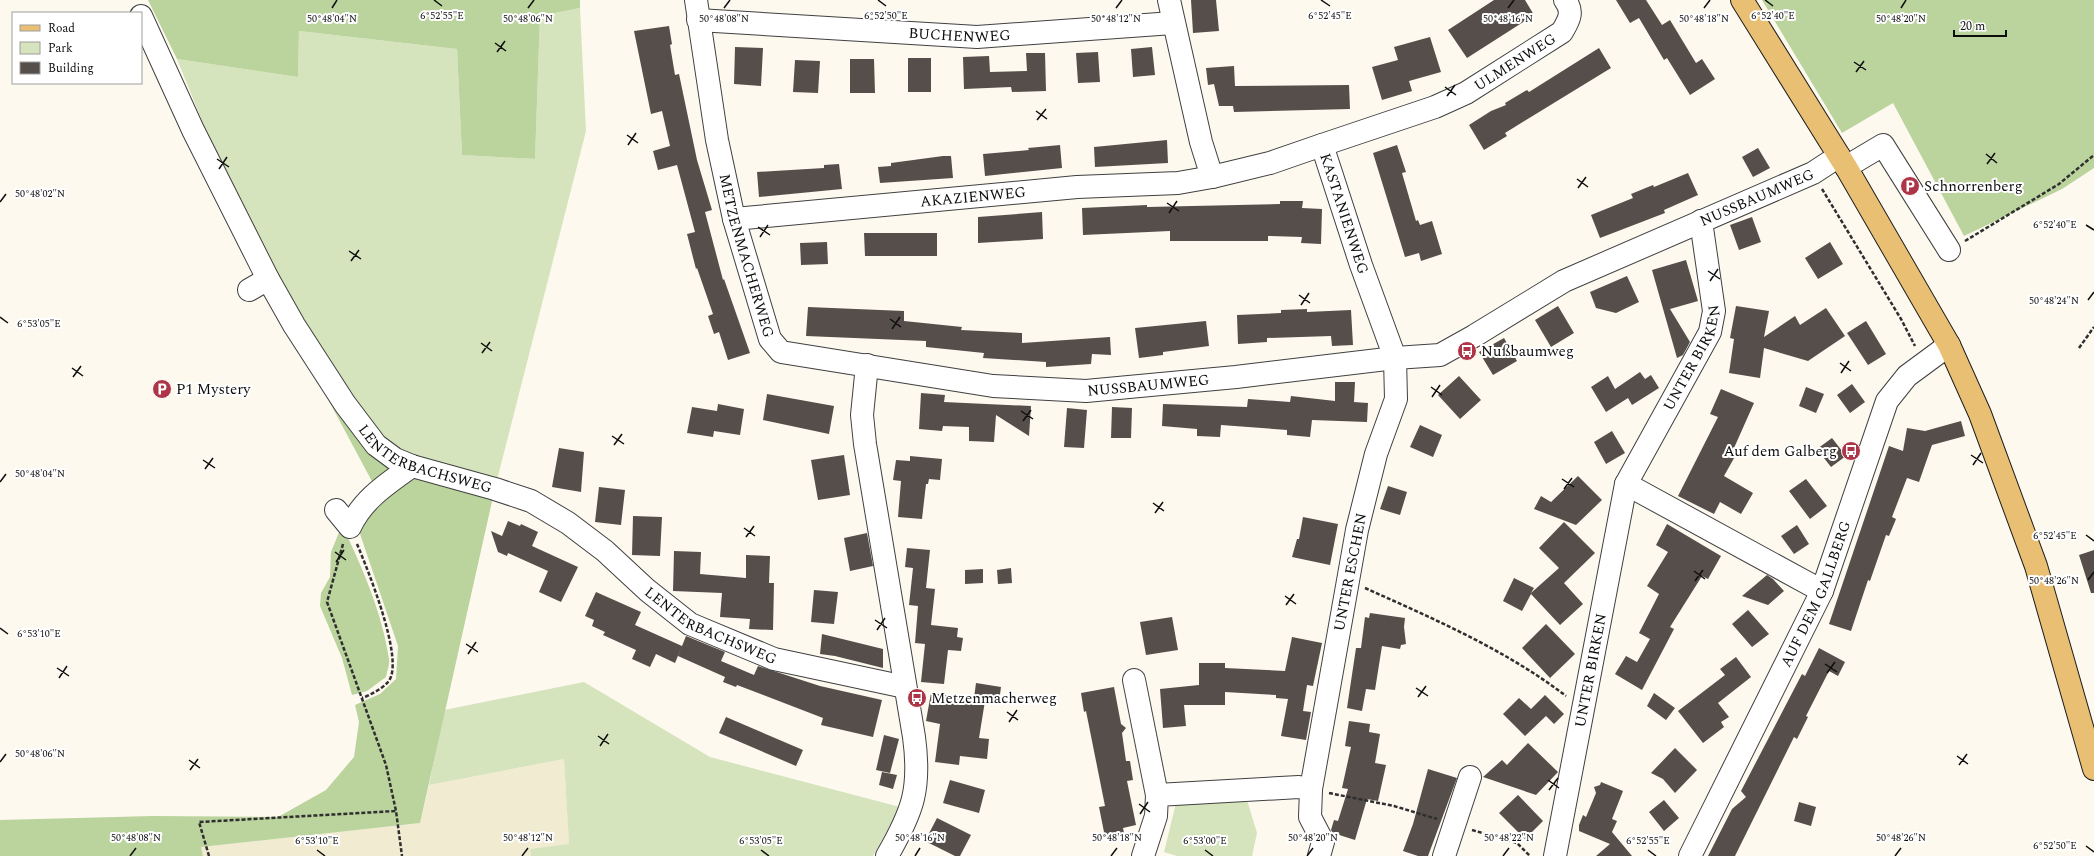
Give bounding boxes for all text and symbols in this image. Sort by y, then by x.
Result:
text: 6°52'55"E [420,8,464,24]
text: 6°52'50"E [864,8,908,24]
text: 6°52'45"E [1308,8,1352,24]
text: 6°52'40"E [1751,8,1795,24]
text: 50°48'04"N [307,11,357,27]
text: 50°48'06"N [503,11,553,27]
text: 50°48'08"N [699,11,749,27]
text: 50°48'12"N [1091,11,1141,27]
text: 50°48'16"N [1483,11,1533,27]
text: 50°48'18"N [1679,11,1729,27]
text: 50°48'20"N [1876,11,1926,27]
legend [12,12,142,84]
scale bar [1954,12,2006,38]
text: 20 m [1960,17,1985,36]
text: Road [48,19,75,38]
street label: BUCHENWEG [908,22,1011,49]
street label: ULMENWEG [1469,28,1561,97]
text: Park [48,39,73,58]
text: Building [48,59,94,78]
street label: KASTANIENWEG [1313,150,1374,277]
street label: NUSSBAUMWEG [1696,163,1818,233]
street label: METZENMACHERWEG [713,172,780,341]
parking icon: Schnorrenberg [1899,175,1921,197]
place label: Schnorrenberg [1924,175,2023,198]
street label: AKAZIENWEG [919,181,1027,214]
text: 50°48'02"N [15,186,65,202]
text: 6°52'40"E [2033,217,2077,233]
text: 50°48'24"N [2029,293,2079,309]
street label: UNTER BIRKEN [1658,303,1727,415]
text: 6°53'05"E [17,316,61,332]
bus stop icon: Nußbaumweg [1456,340,1478,362]
place label: Nußbaumweg [1481,340,1574,363]
street label: NUSSBAUMWEG [1086,369,1210,403]
parking icon: P1 Mystery [151,378,173,400]
place label: P1 Mystery [176,378,251,401]
street label: LENTERBACHSWEG [352,420,495,500]
place label: Auf dem Galberg [1723,440,1837,463]
bus stop icon: Auf dem Galberg [1840,440,1862,462]
text: 50°48'04"N [15,466,65,482]
street label: UNTER ESCHEN [1328,511,1373,633]
street label: AUF DEM GALLBERG [1775,518,1857,671]
text: 6°52'45"E [2033,528,2077,544]
text: 50°48'26"N [2029,573,2079,589]
street label: LENTERBACHSWEG [639,581,780,671]
street label: UNTER BIRKEN [1569,611,1613,730]
text: 6°53'10"E [17,626,61,642]
bus stop icon: Metzenmacherweg [906,687,928,709]
place label: Metzenmacherweg [931,687,1057,710]
text: 50°48'06"N [15,746,65,762]
text: 50°48'08"N [111,830,161,846]
text: 50°48'12"N [503,830,553,846]
text: 50°48'16"N [895,830,945,846]
text: 50°48'18"N [1092,830,1142,846]
text: 50°48'20"N [1288,830,1338,846]
text: 50°48'22"N [1484,830,1534,846]
text: 50°48'26"N [1876,830,1926,846]
text: 6°53'10"E [295,833,339,849]
text: 6°53'05"E [739,833,783,849]
text: 6°53'00"E [1183,833,1227,849]
text: 6°52'55"E [1626,833,1670,849]
text: 6°52'50"E [2033,838,2077,854]

